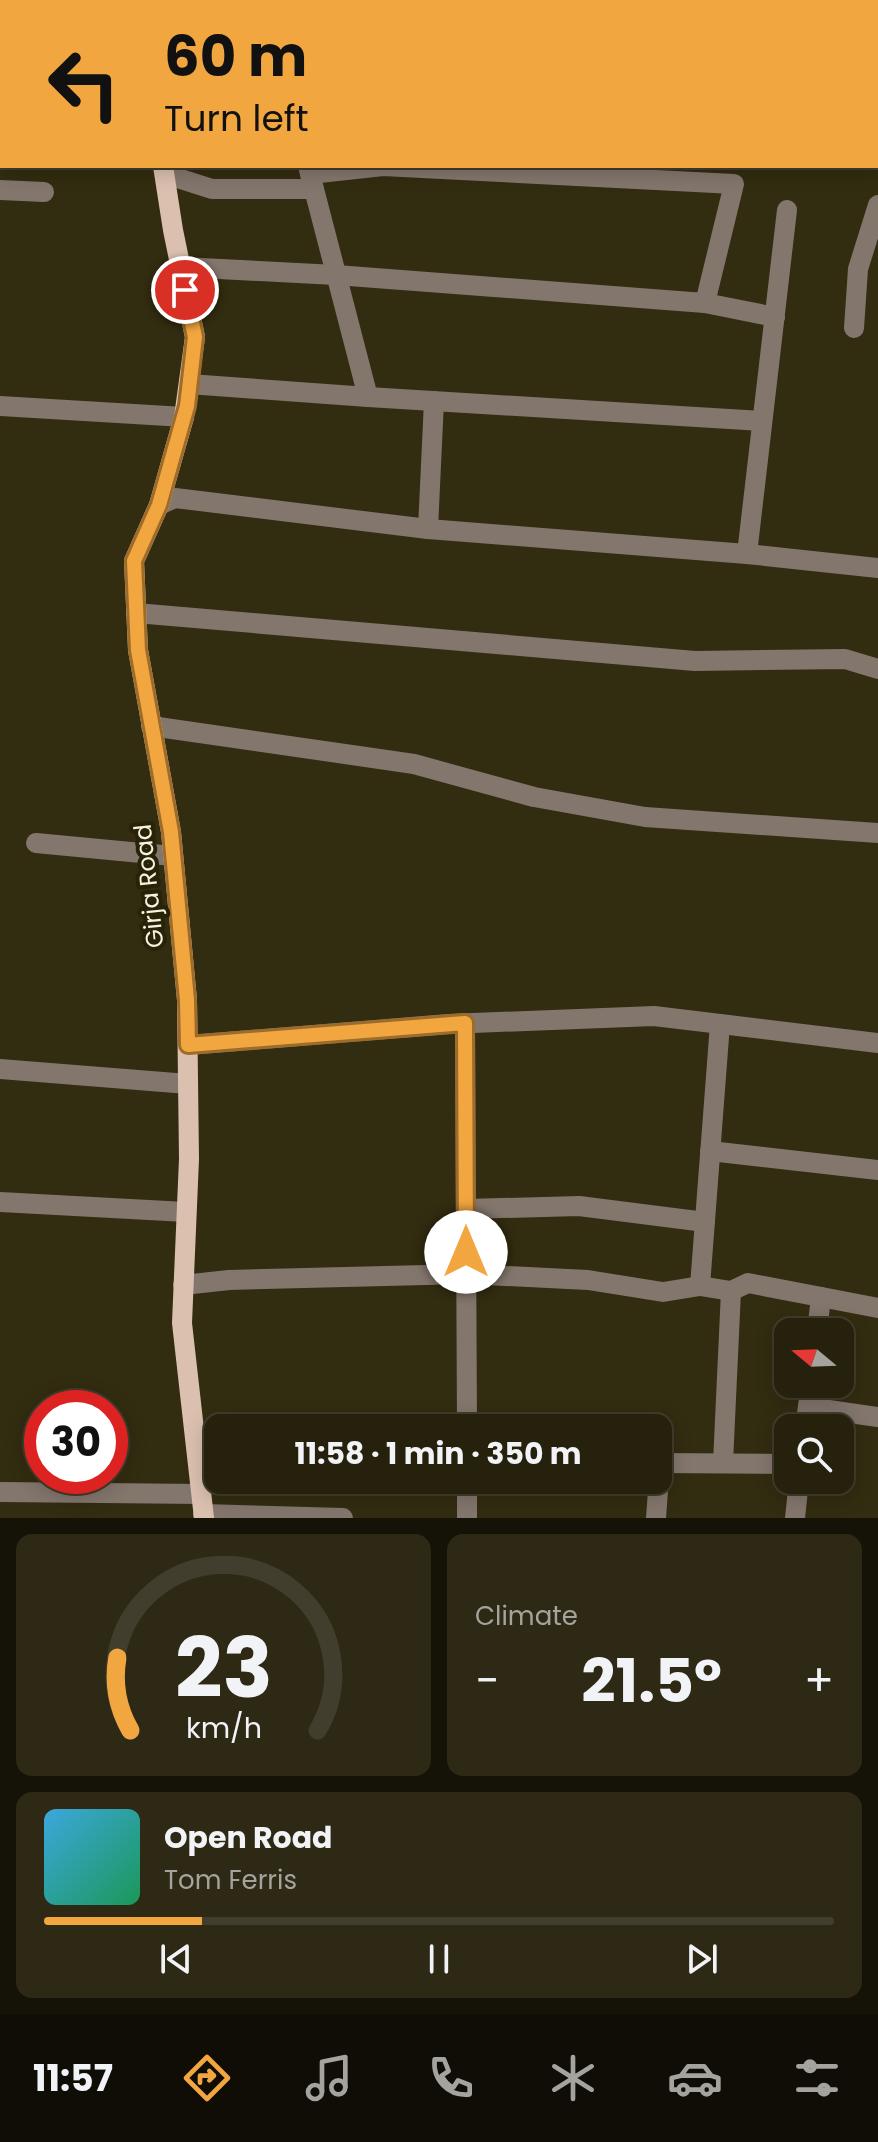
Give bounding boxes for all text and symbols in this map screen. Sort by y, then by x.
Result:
text: 60 m [164,17,307,96]
icon: left [32,32,136,136]
text: Turn left [164,93,309,144]
pin [151,256,219,324]
icon: arrive [163,268,207,312]
street label: Girja Road [126,822,171,950]
position arrow [424,1210,508,1294]
north arrow [774,1318,854,1398]
map controls [774,1318,854,1494]
speed limit sign: 30 [24,1390,128,1494]
button: search [774,1414,854,1494]
text: 11:58 · 1 min · 350 m [294,1432,582,1475]
text: Climate [475,1598,578,1634]
text: 23 [175,1610,272,1726]
text: 21.5° [581,1639,722,1723]
text: − [475,1650,499,1711]
text: + [804,1650,834,1711]
text: km/h [185,1708,262,1748]
text: Open Road [164,1816,332,1859]
text: Tom Ferris [164,1862,297,1898]
icon: previous [154,1937,198,1981]
icon: pause [417,1937,461,1981]
icon: next [680,1937,724,1981]
icon: directions [179,2050,235,2106]
icon: music [301,2050,357,2106]
icon: phone [423,2050,479,2106]
icon: climate [545,2050,601,2106]
icon: car [667,2050,723,2106]
icon: filters [789,2050,845,2106]
text: 11:57 [33,2053,113,2104]

